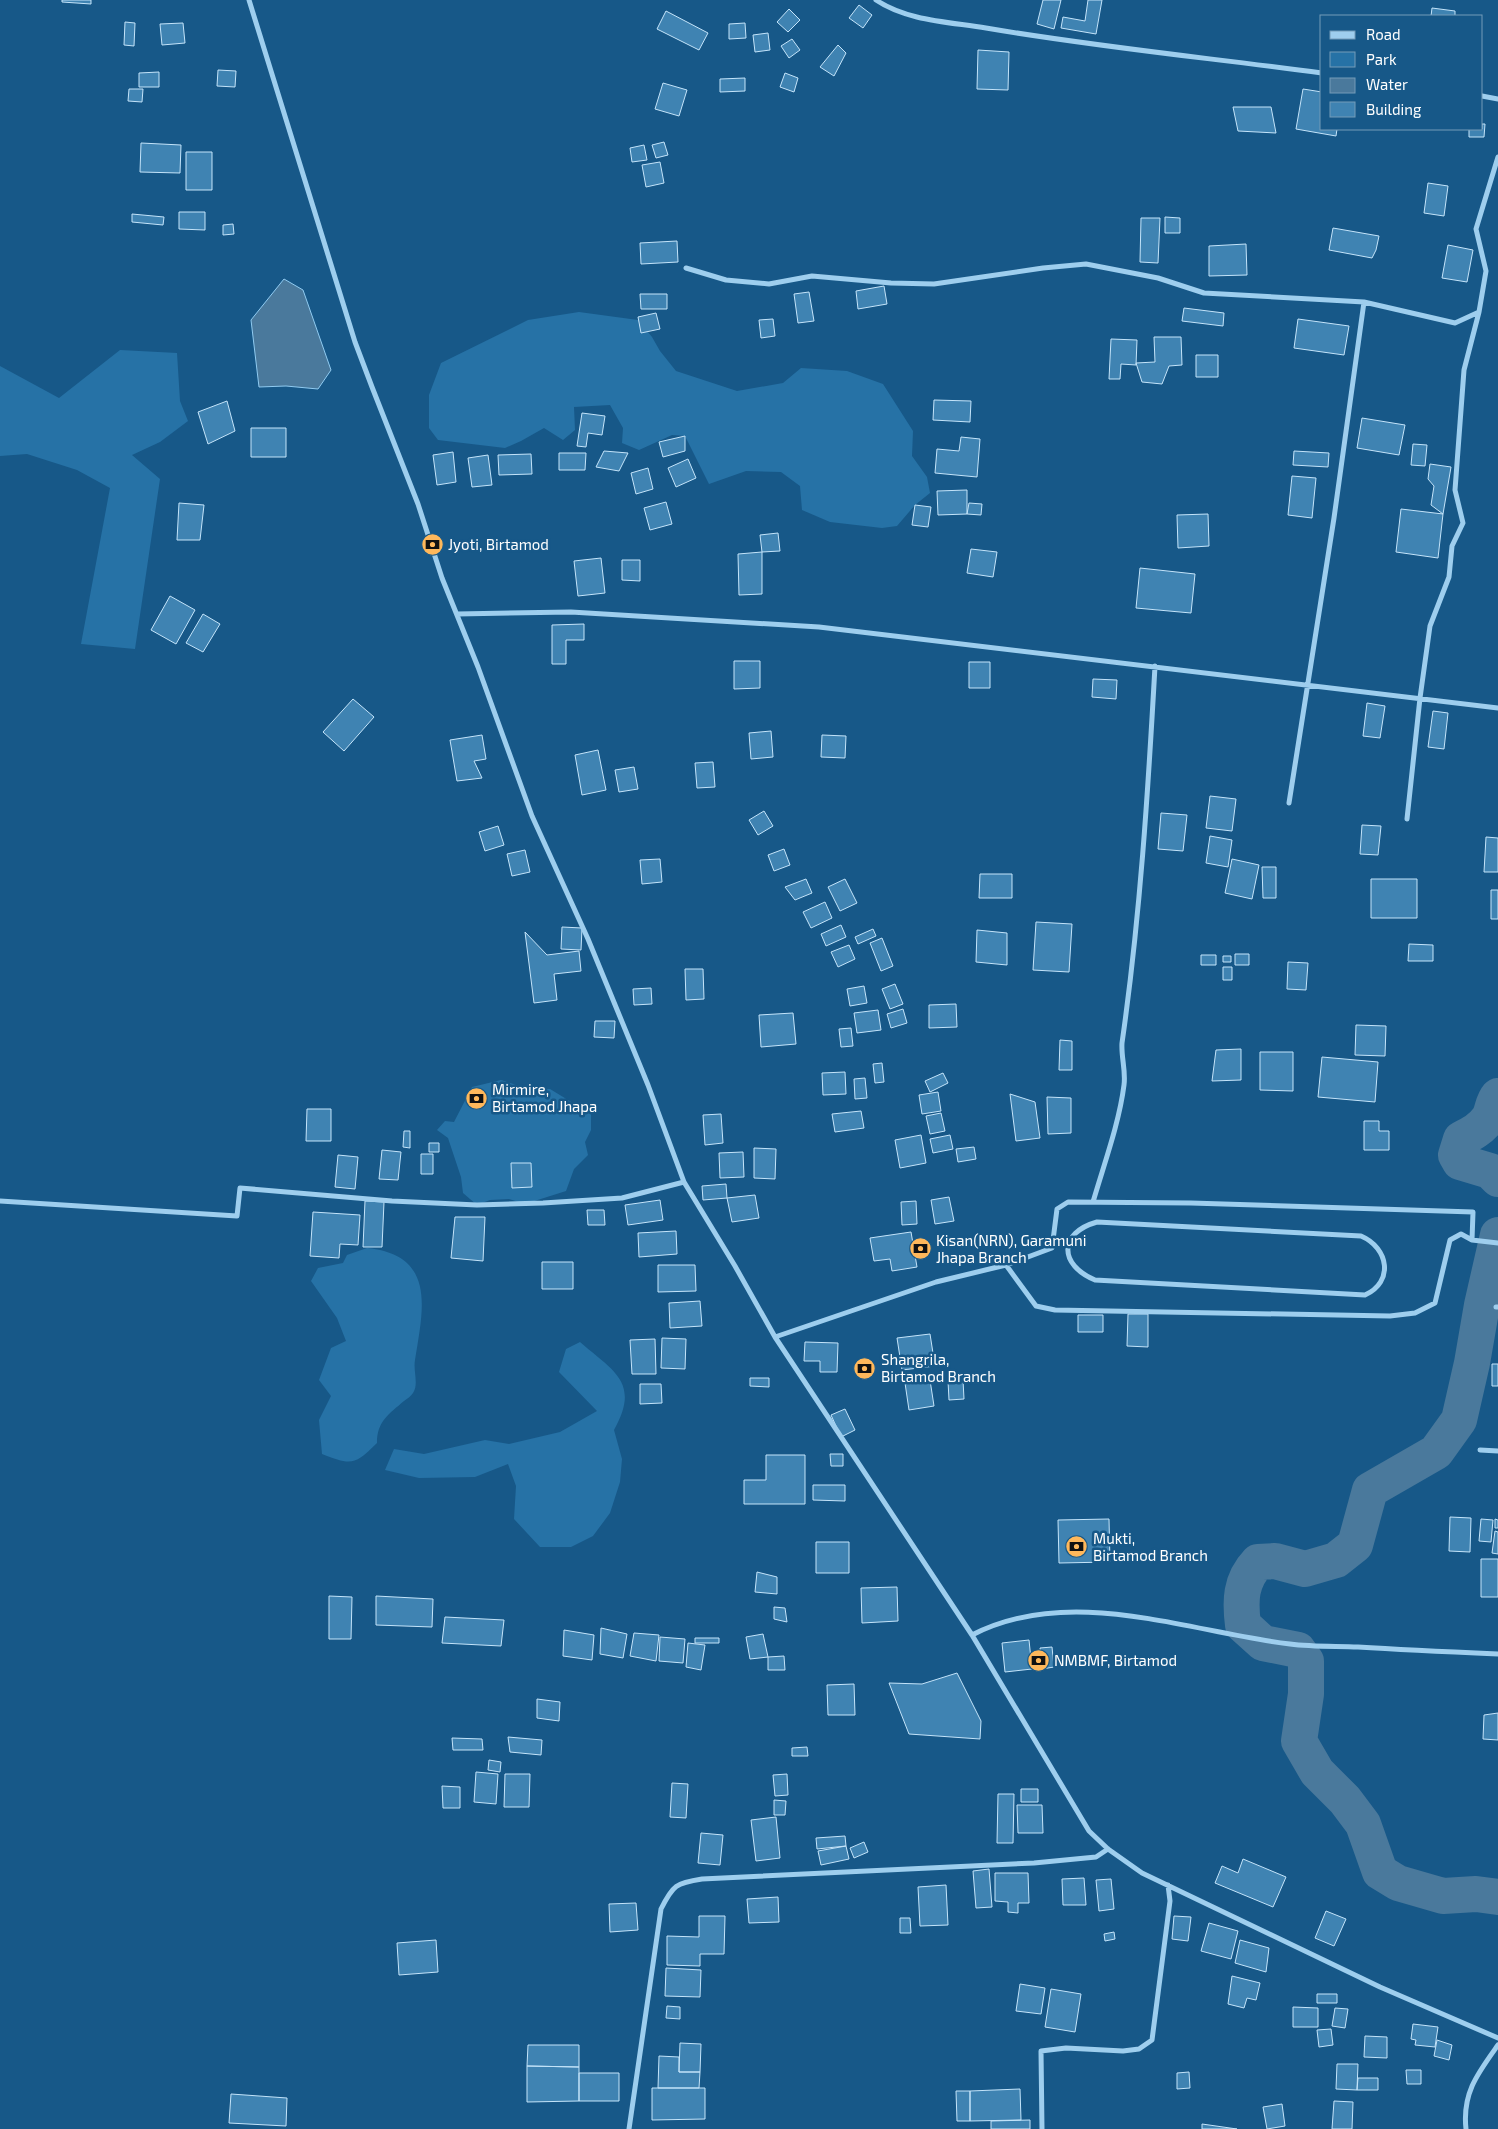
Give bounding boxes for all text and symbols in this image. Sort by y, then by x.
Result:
legend [1320,15,1483,130]
text: Road [1366,25,1401,43]
text: Park [1366,50,1397,68]
text: Water [1366,75,1408,93]
text: Building [1366,100,1422,118]
bank icon: Jyoti, Birtamod [420,532,444,556]
place label: Jyoti, Birtamod [448,535,549,553]
place label: Mirmire, Birtamod Jhapa [492,1080,597,1115]
bank icon: Mirmire, Birtamod Jhapa [464,1086,488,1110]
place label: Kisan(NRN), Garamuni Jhapa Branch [936,1231,1086,1266]
bank icon: Kisan(NRN), Garamuni Jhapa Branch [908,1237,932,1261]
place label: Shangrila, Birtamod Branch [881,1350,996,1385]
bank icon: Shangrila, Birtamod Branch [853,1356,877,1380]
place label: Mukti, Birtamod Branch [1093,1529,1208,1564]
bank icon: Mukti, Birtamod Branch [1065,1535,1089,1559]
bank icon: NMBMF, Birtamod [1026,1648,1050,1672]
place label: NMBMF, Birtamod [1054,1651,1177,1669]

